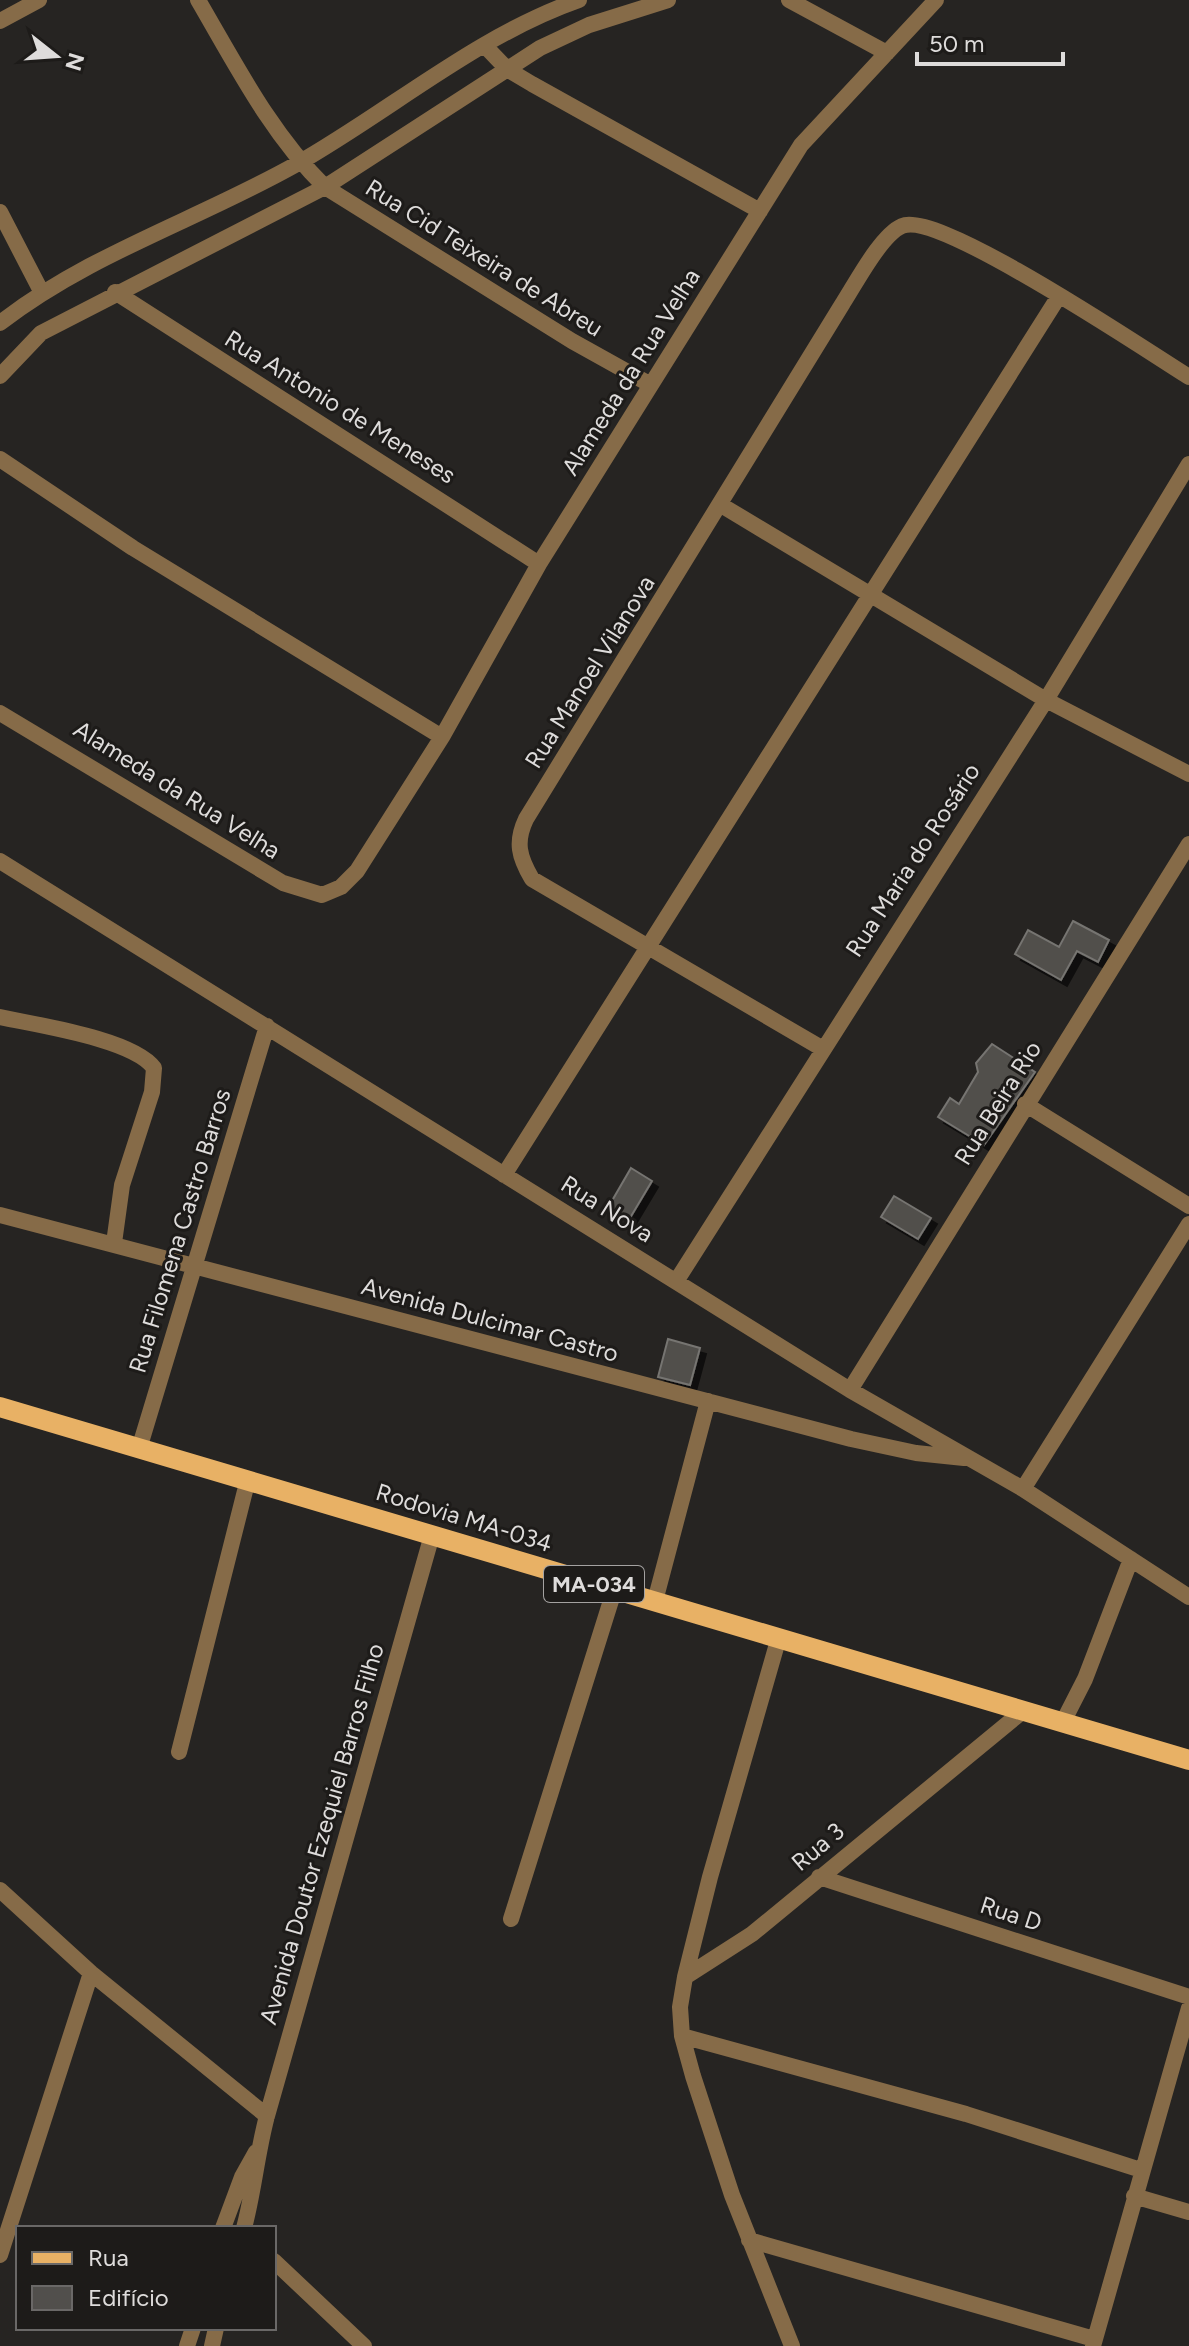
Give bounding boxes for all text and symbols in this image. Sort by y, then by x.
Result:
north arrow [16,16,96,96]
scale bar [917,16,1063,66]
text: 50 m [929,29,985,58]
text: N [59,50,90,74]
street label: Rua Cid Teixeira de Abreu [360,173,608,343]
street label: Alameda da Rua Velha [555,263,706,480]
street label: Rua Antonio de Meneses [220,324,461,489]
street label: Rua Manoel Vilanova [518,570,661,774]
street label: Alameda da Rua Velha [69,714,286,865]
street label: Rua Maria do Rosário [839,758,986,962]
street label: Rua Beira Rio [948,1035,1047,1170]
street label: Rua Filomena Castro Barros [122,1085,237,1376]
street label: Rua Nova [556,1169,659,1248]
street label: Avenida Dulcimar Castro [359,1271,622,1368]
street label: Rodovia MA-034 [373,1477,556,1558]
road number: MA-034 [544,1566,644,1602]
street label: Avenida Doutor Ezequiel Barros Filho [253,1640,390,2028]
street label: Rua 3 [786,1816,850,1877]
street label: Rua D [977,1890,1046,1937]
legend [16,2226,276,2330]
text: Rua [88,2243,129,2272]
text: Edifício [88,2283,169,2312]

